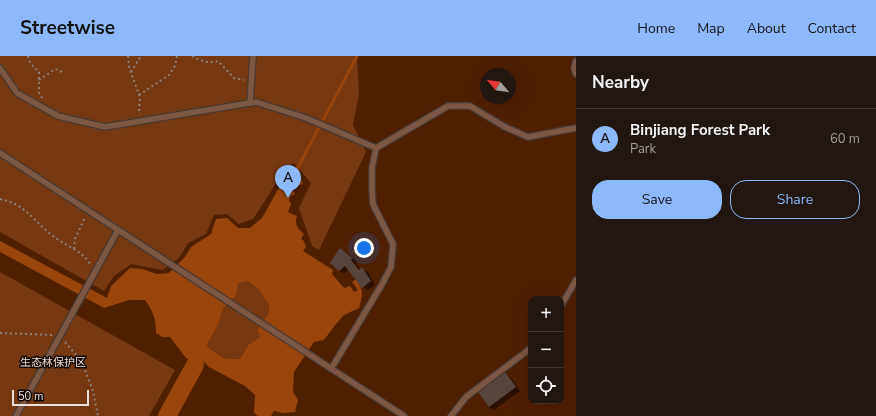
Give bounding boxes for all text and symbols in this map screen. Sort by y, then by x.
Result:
text: Streetwise [20,15,115,41]
text: Home [637,19,675,38]
text: Map [697,19,725,38]
text: About [747,19,786,38]
text: Contact [808,19,856,38]
north arrow [480,68,516,104]
text: Nearby [592,71,649,94]
text: Binjiang Forest Park [630,120,770,140]
text: A [600,130,610,148]
text: 60 m [830,130,860,148]
text: Park [630,140,656,158]
pin: A [275,165,301,198]
button: Save [592,180,722,219]
button: Share [730,180,860,219]
your location [354,238,374,258]
map controls [528,296,564,404]
button: + [528,296,564,332]
button: − [528,332,564,368]
park label: 生态林保护区 [20,355,86,370]
button: locate [528,368,564,404]
scale bar [12,388,89,407]
text: 50 m [18,389,43,404]

